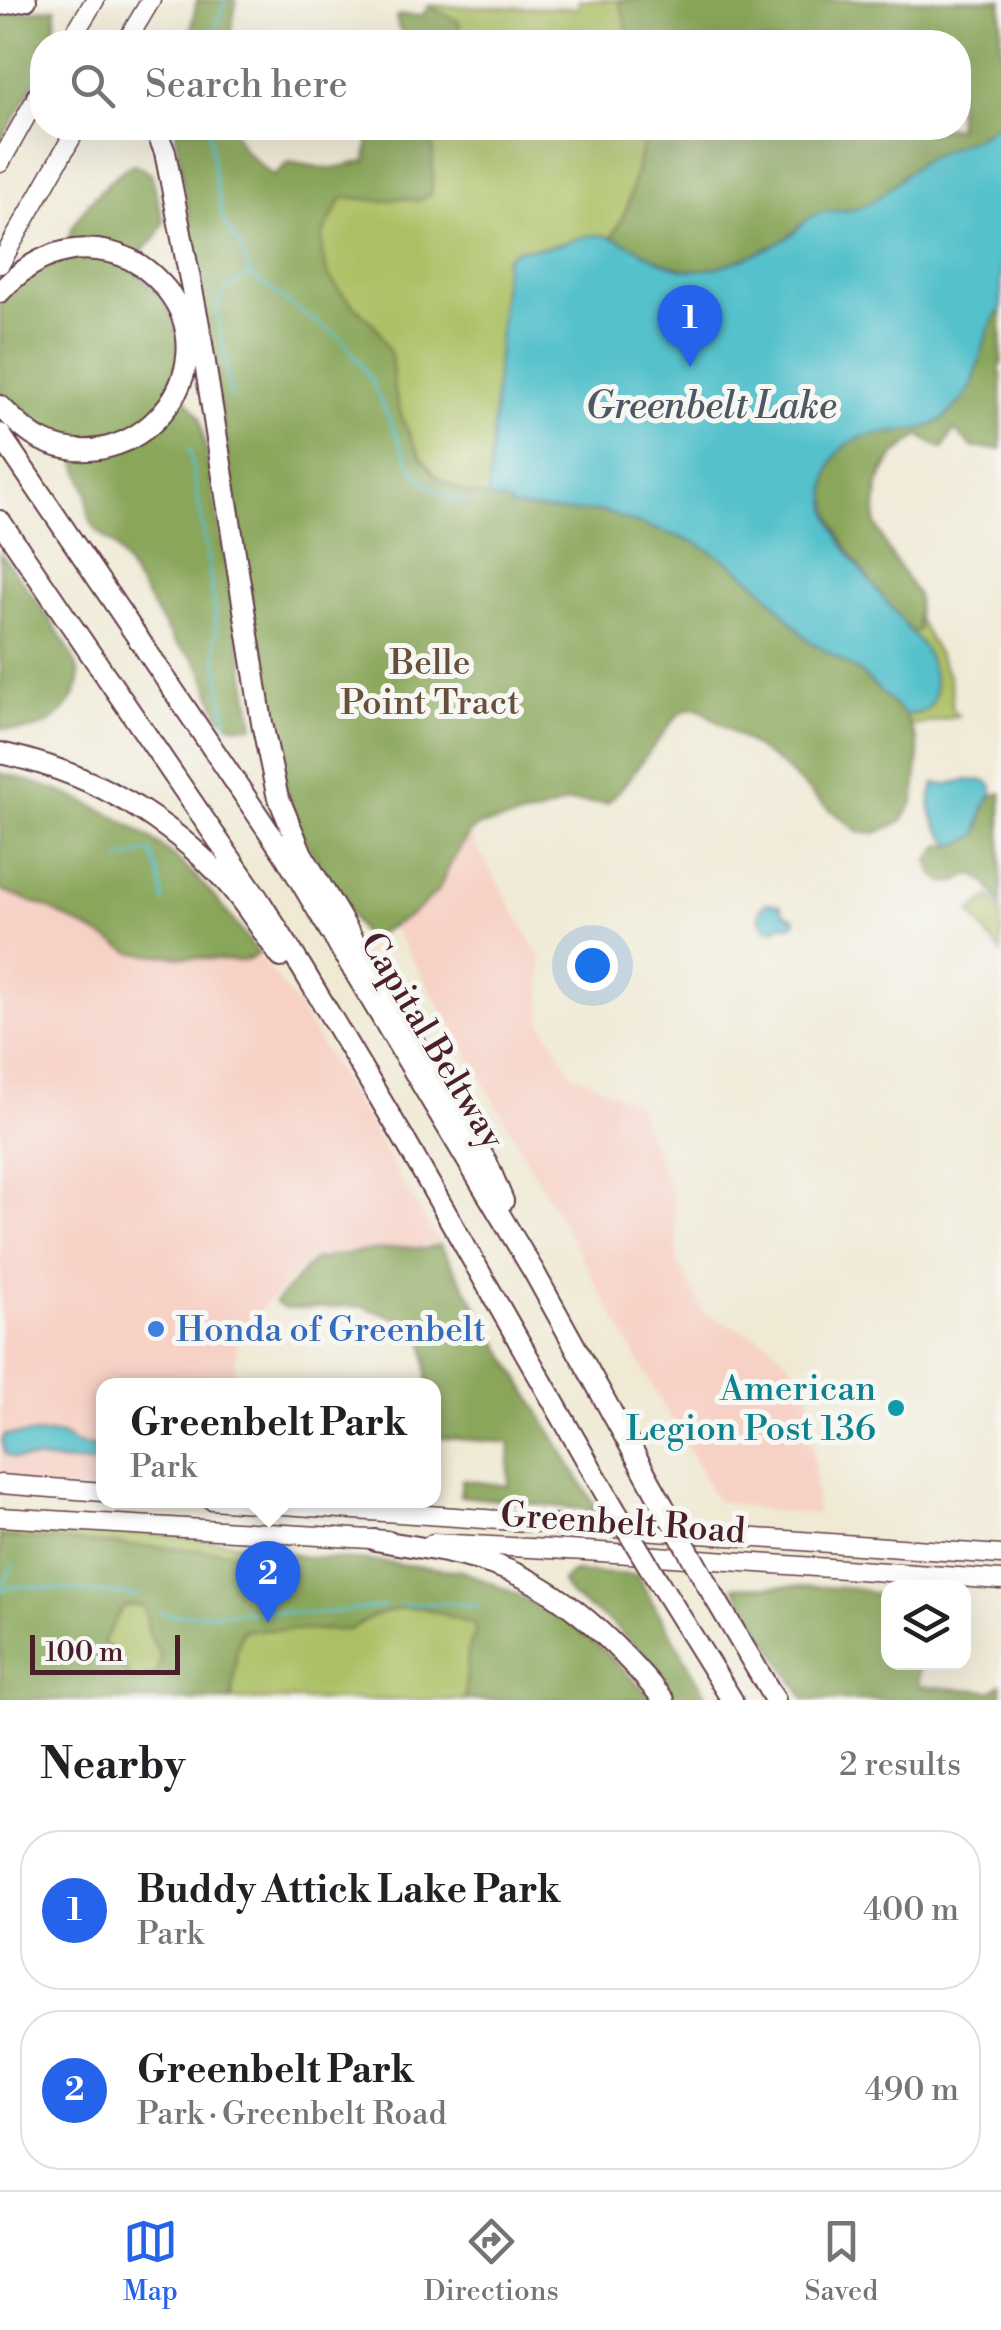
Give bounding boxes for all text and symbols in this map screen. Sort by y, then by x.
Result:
search box [30,30,971,140]
icon: search [65,58,120,113]
text: Search here [145,62,348,109]
pin: 1 [658,284,722,367]
water label: Greenbelt Lake [585,383,837,430]
park label: Belle Point Tract [340,642,520,725]
street label: Capital Beltway [350,925,514,1158]
your location [567,940,618,991]
place label: Honda of Greenbelt [176,1309,486,1352]
marker: Honda of Greenbelt [145,1318,167,1340]
place label: American Legion Post 136 [626,1368,876,1451]
popup [96,1378,441,1508]
marker: American Legion Post 136 [885,1397,907,1419]
text: Greenbelt Park [130,1400,407,1447]
text: Park [130,1447,197,1487]
street label: Greenbelt Road [499,1493,747,1554]
pin: 2 [236,1540,300,1623]
map controls [881,1580,971,1670]
button: layers [881,1580,971,1670]
scale bar [30,1630,180,1674]
text: 100 m [45,1635,124,1670]
text: Nearby [40,1739,185,1792]
text: 2 results [839,1745,961,1785]
text: Buddy Attick Lake Park [137,1867,560,1914]
text: 1 [67,1890,82,1930]
text: 400 m [863,1890,959,1930]
text: Park [137,1914,204,1954]
text: Greenbelt Park [137,2047,414,2094]
text: 2 [64,2070,85,2110]
text: 490 m [865,2070,959,2110]
text: Park · Greenbelt Road [137,2094,447,2134]
tab: Map [123,2214,178,2309]
tab: Directions [424,2214,559,2309]
tab: Saved [805,2214,878,2309]

